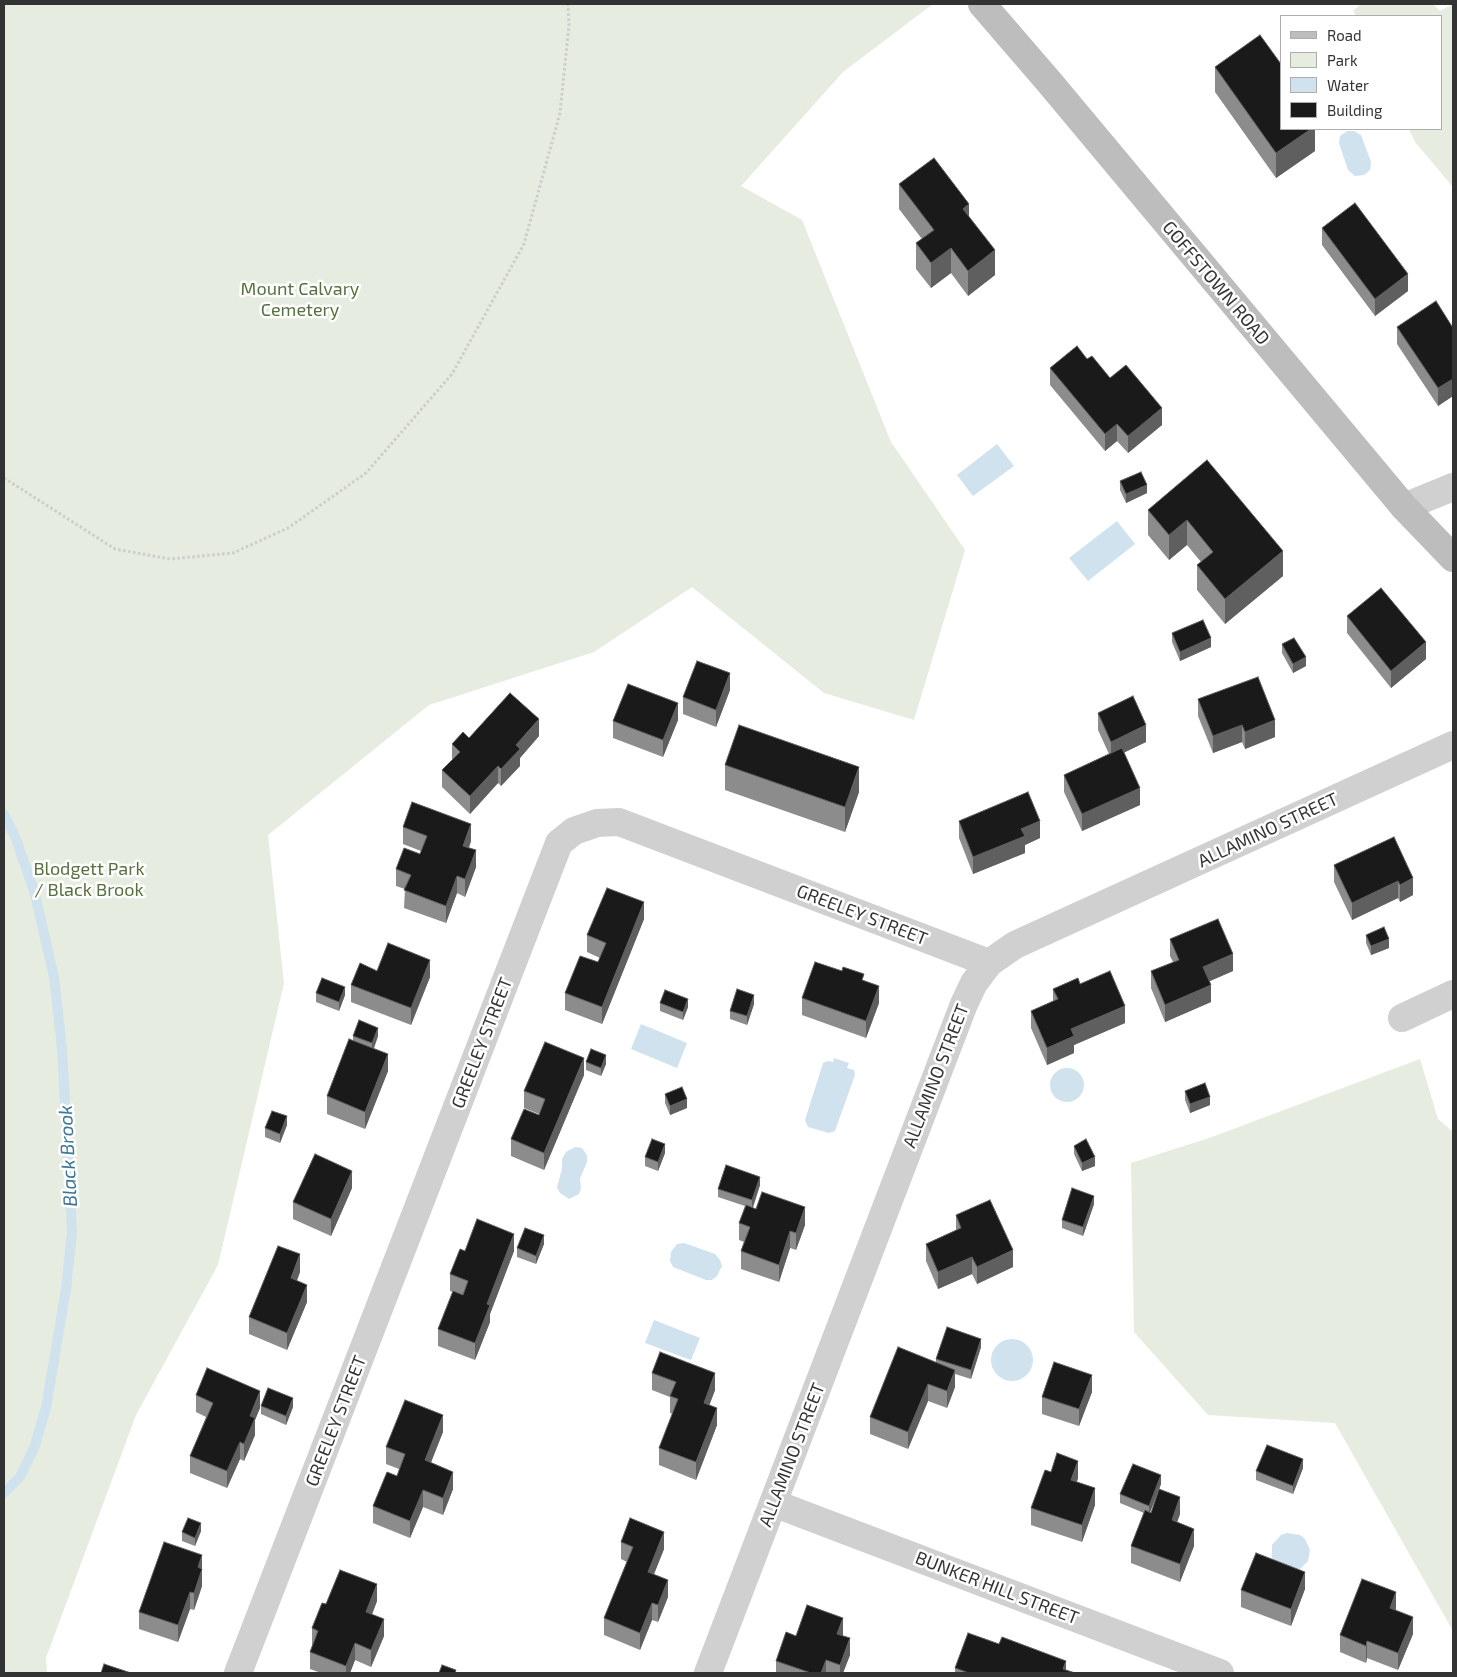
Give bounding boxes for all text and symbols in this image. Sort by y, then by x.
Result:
legend [1280,15,1442,130]
text: Road [1327,26,1362,44]
text: Park [1327,51,1358,69]
text: Water [1327,76,1369,94]
text: Building [1327,101,1382,119]
street label: GOFFSTOWN ROAD [1158,217,1274,349]
park label: Mount Calvary Cemetery [241,278,359,320]
street label: ALLAMINO STREET [1194,788,1342,872]
park label: Blodgett Park / Black Brook [33,858,145,901]
street label: GREELEY STREET [793,880,931,950]
street label: GREELEY STREET [447,974,517,1112]
street label: ALLAMINO STREET [899,1001,973,1151]
water label: Black Brook [54,1104,82,1208]
street label: GREELEY STREET [301,1352,371,1490]
street label: ALLAMINO STREET [755,1380,829,1530]
street label: BUNKER HILL STREET [912,1547,1082,1629]

